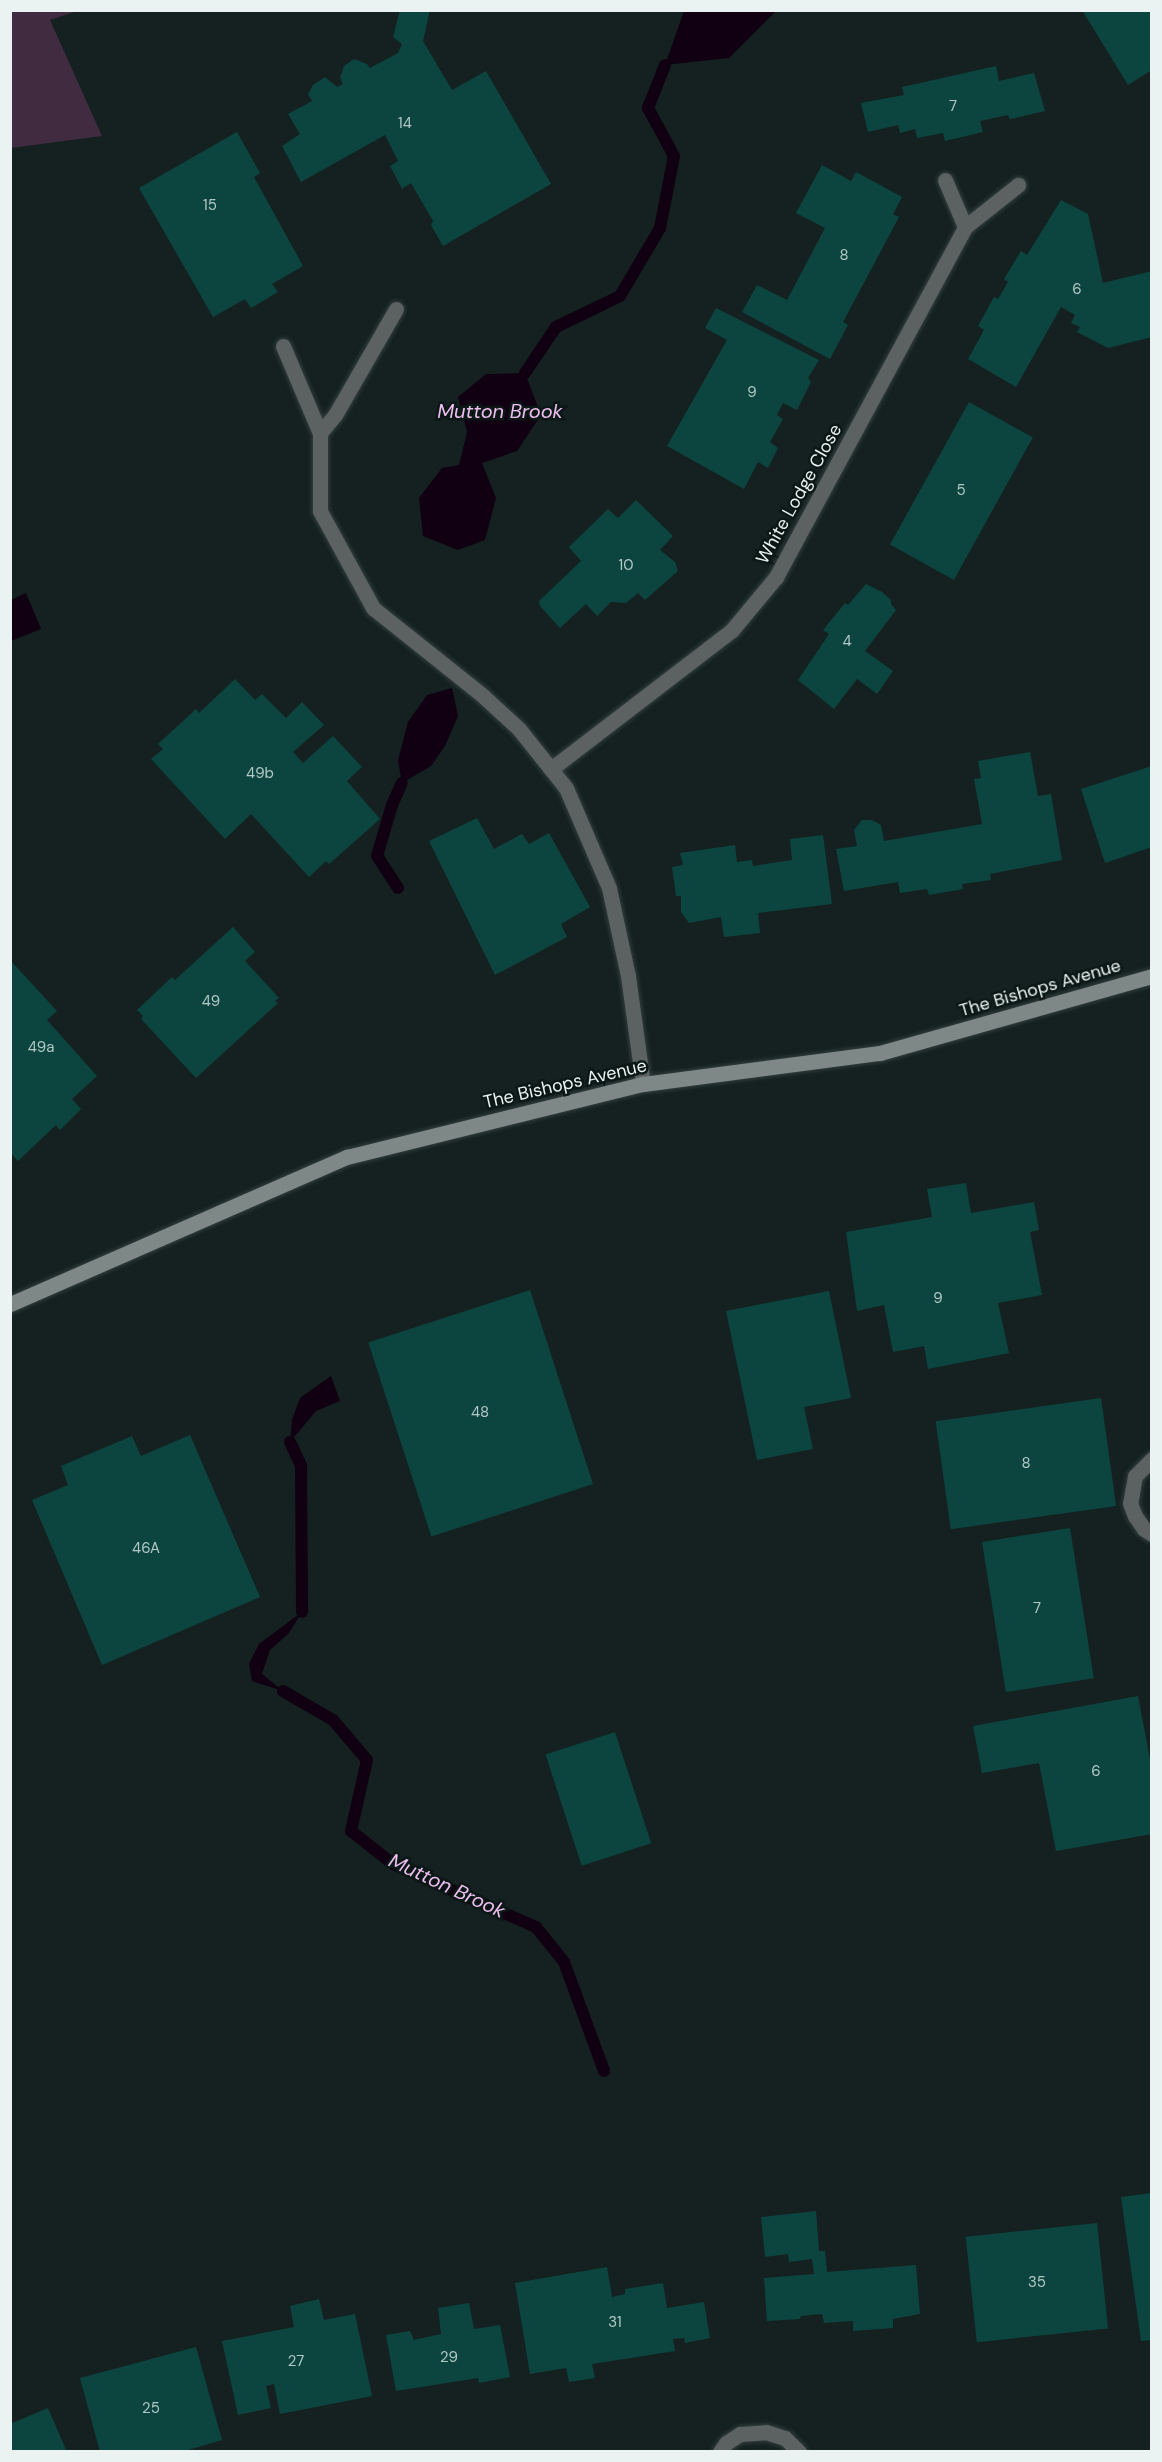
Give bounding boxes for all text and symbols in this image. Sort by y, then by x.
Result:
house number: 7 [949,98,957,116]
house number: 14 [398,115,412,133]
house number: 15 [203,197,217,215]
house number: 8 [839,247,849,265]
house number: 6 [1072,281,1082,299]
house number: 9 [747,384,757,402]
water label: Mutton Brook [437,399,563,423]
street label: White Lodge Close [752,420,846,568]
house number: 5 [956,482,966,500]
house number: 10 [619,557,633,575]
house number: 4 [842,633,852,651]
house number: 49b [246,765,274,783]
street label: The Bishops Avenue [957,955,1123,1021]
house number: 49 [202,993,220,1011]
house number: 49a [28,1039,54,1057]
street label: The Bishops Avenue [481,1055,649,1113]
house number: 9 [933,1290,943,1308]
house number: 48 [471,1404,489,1422]
house number: 8 [1021,1455,1031,1473]
house number: 46A [132,1540,160,1558]
house number: 7 [1033,1600,1041,1618]
house number: 6 [1091,1763,1101,1781]
water label: Mutton Brook [385,1849,509,1923]
house number: 35 [1028,2274,1046,2292]
house number: 31 [608,2314,622,2332]
house number: 29 [440,2349,458,2367]
house number: 27 [288,2353,304,2371]
house number: 25 [142,2400,160,2418]

